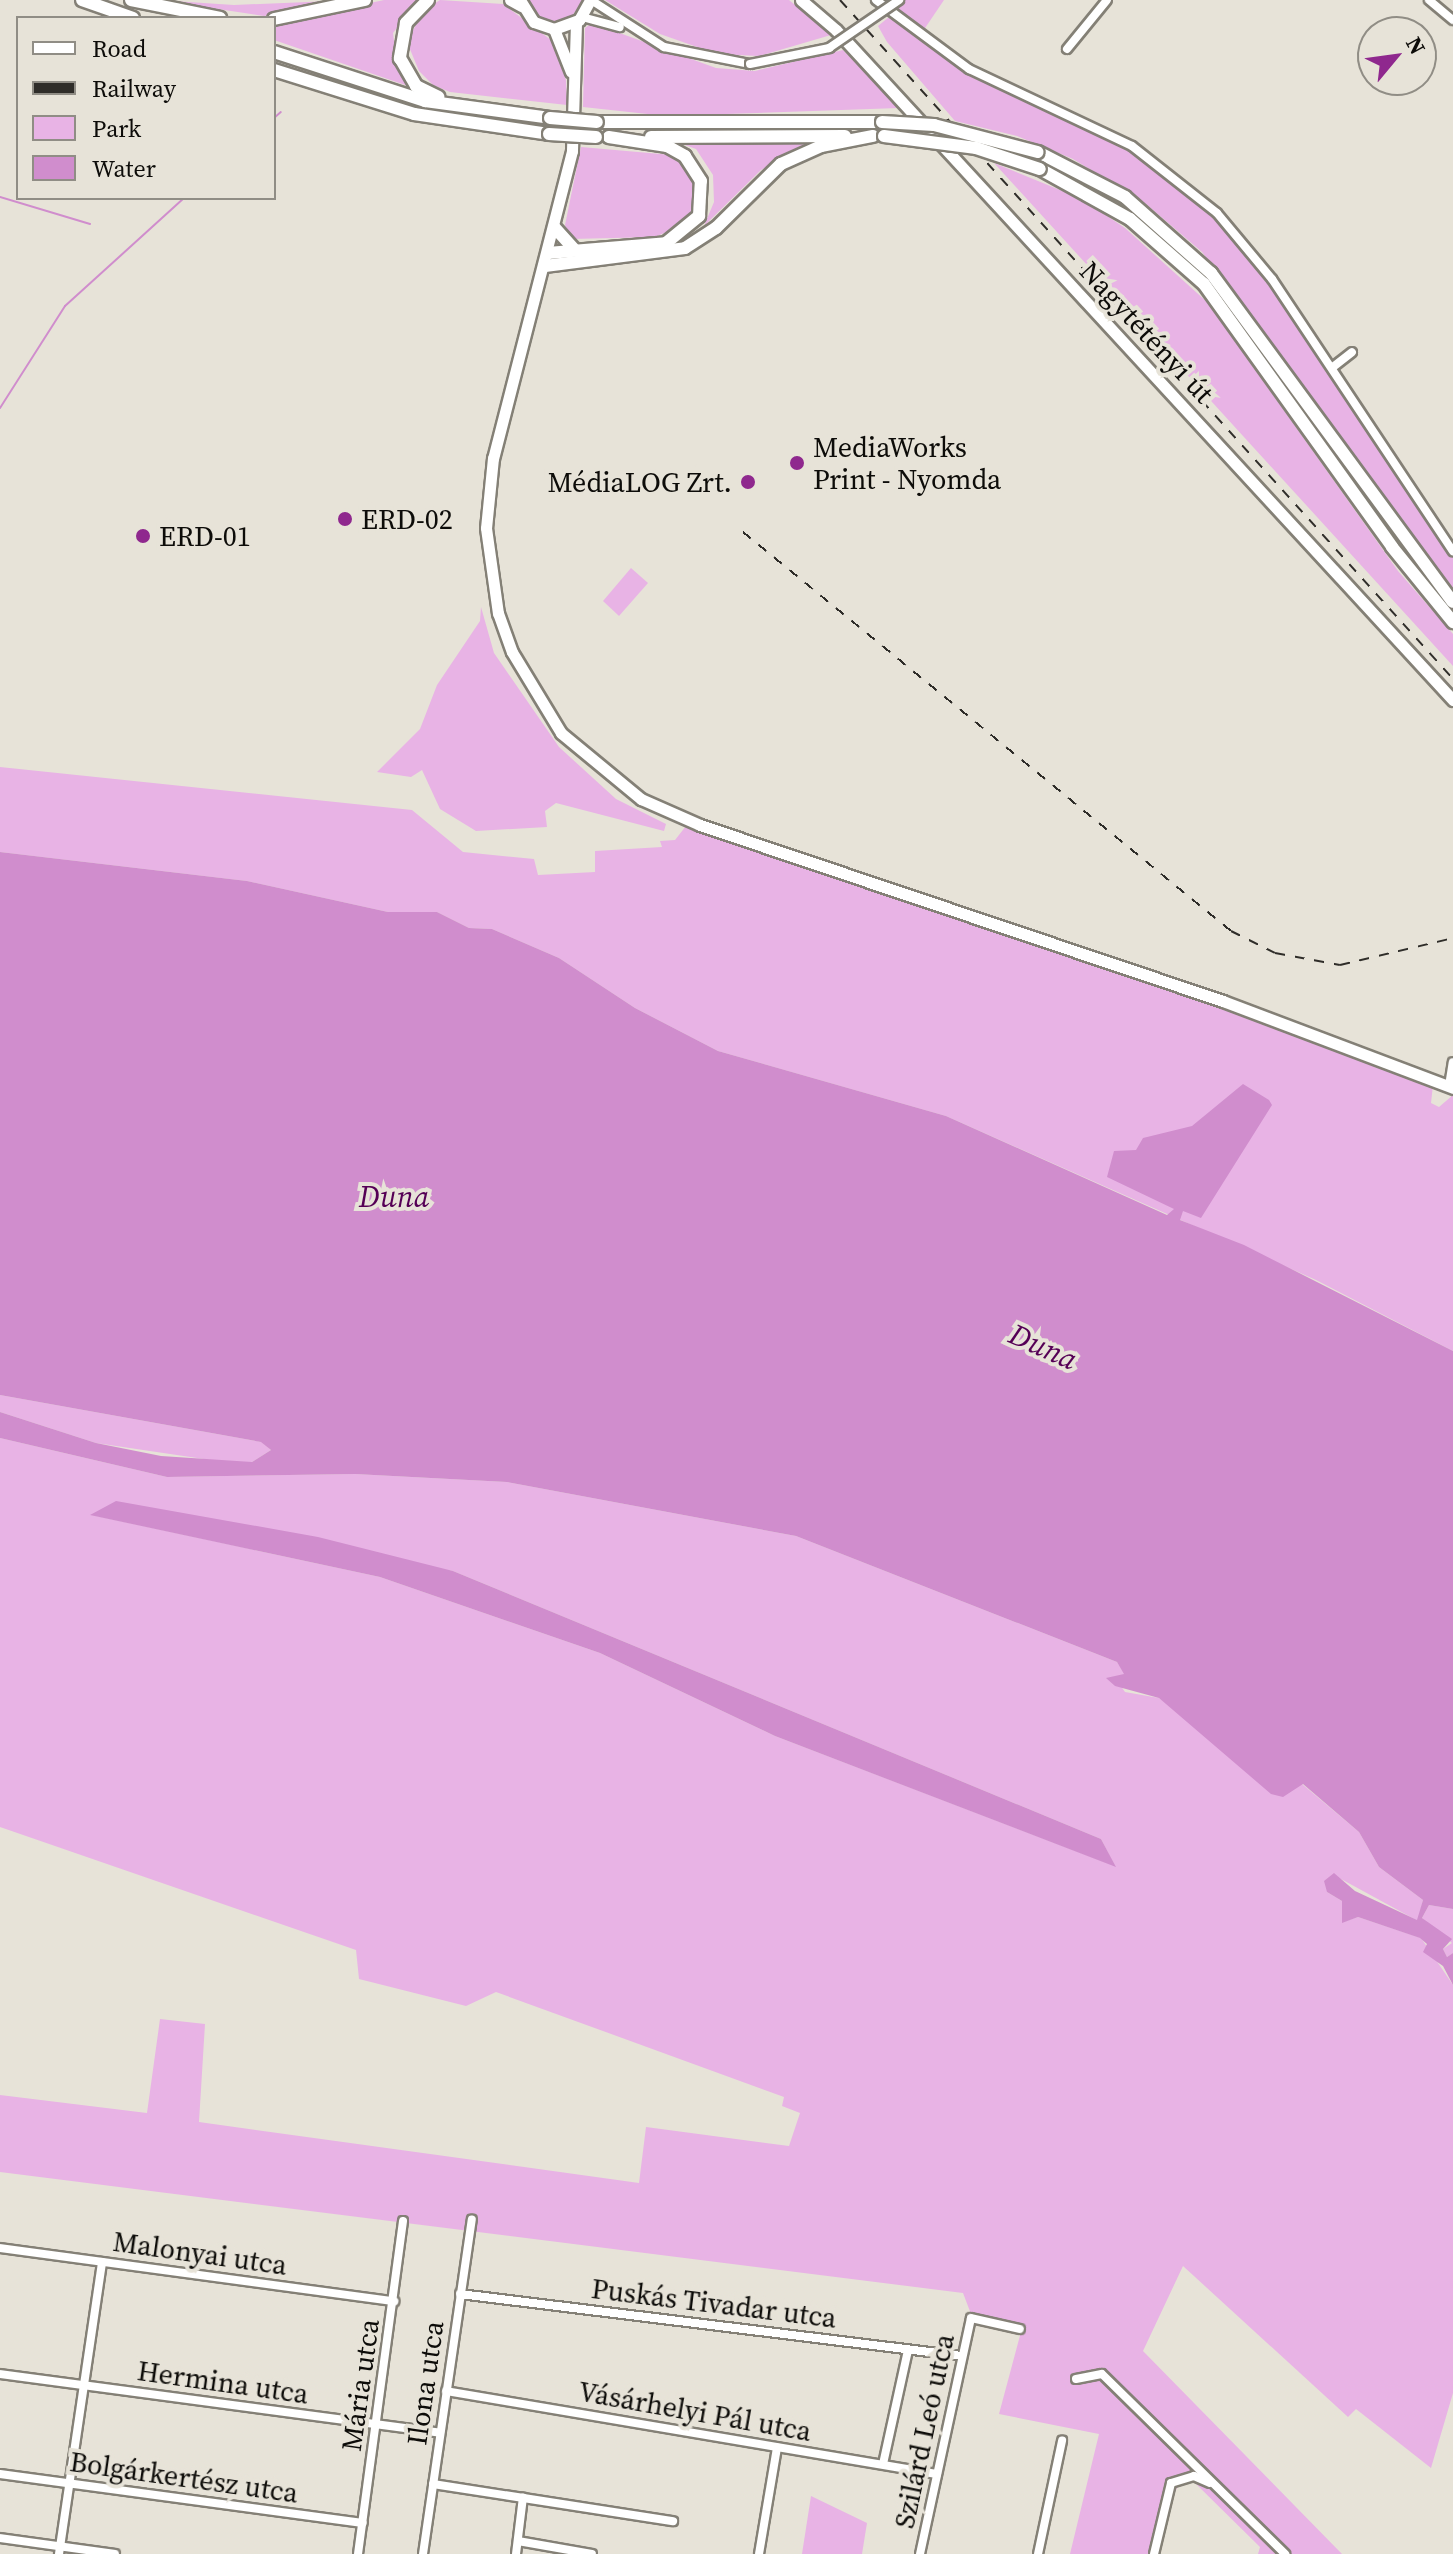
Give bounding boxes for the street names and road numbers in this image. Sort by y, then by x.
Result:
street label: Nagytétényi út [1073,254,1221,410]
street label: Malonyai utca [111,2224,289,2282]
street label: Puskás Tivadar utca [589,2271,839,2335]
street label: Mária utca [334,2317,386,2453]
street label: Ilona utca [400,2319,450,2447]
street label: Szilárd Leó utca [887,2331,961,2531]
street label: Hermina utca [135,2353,311,2411]
street label: Vásárhelyi Pál utca [576,2374,814,2448]
street label: Bolgárkertész utca [68,2444,300,2510]

